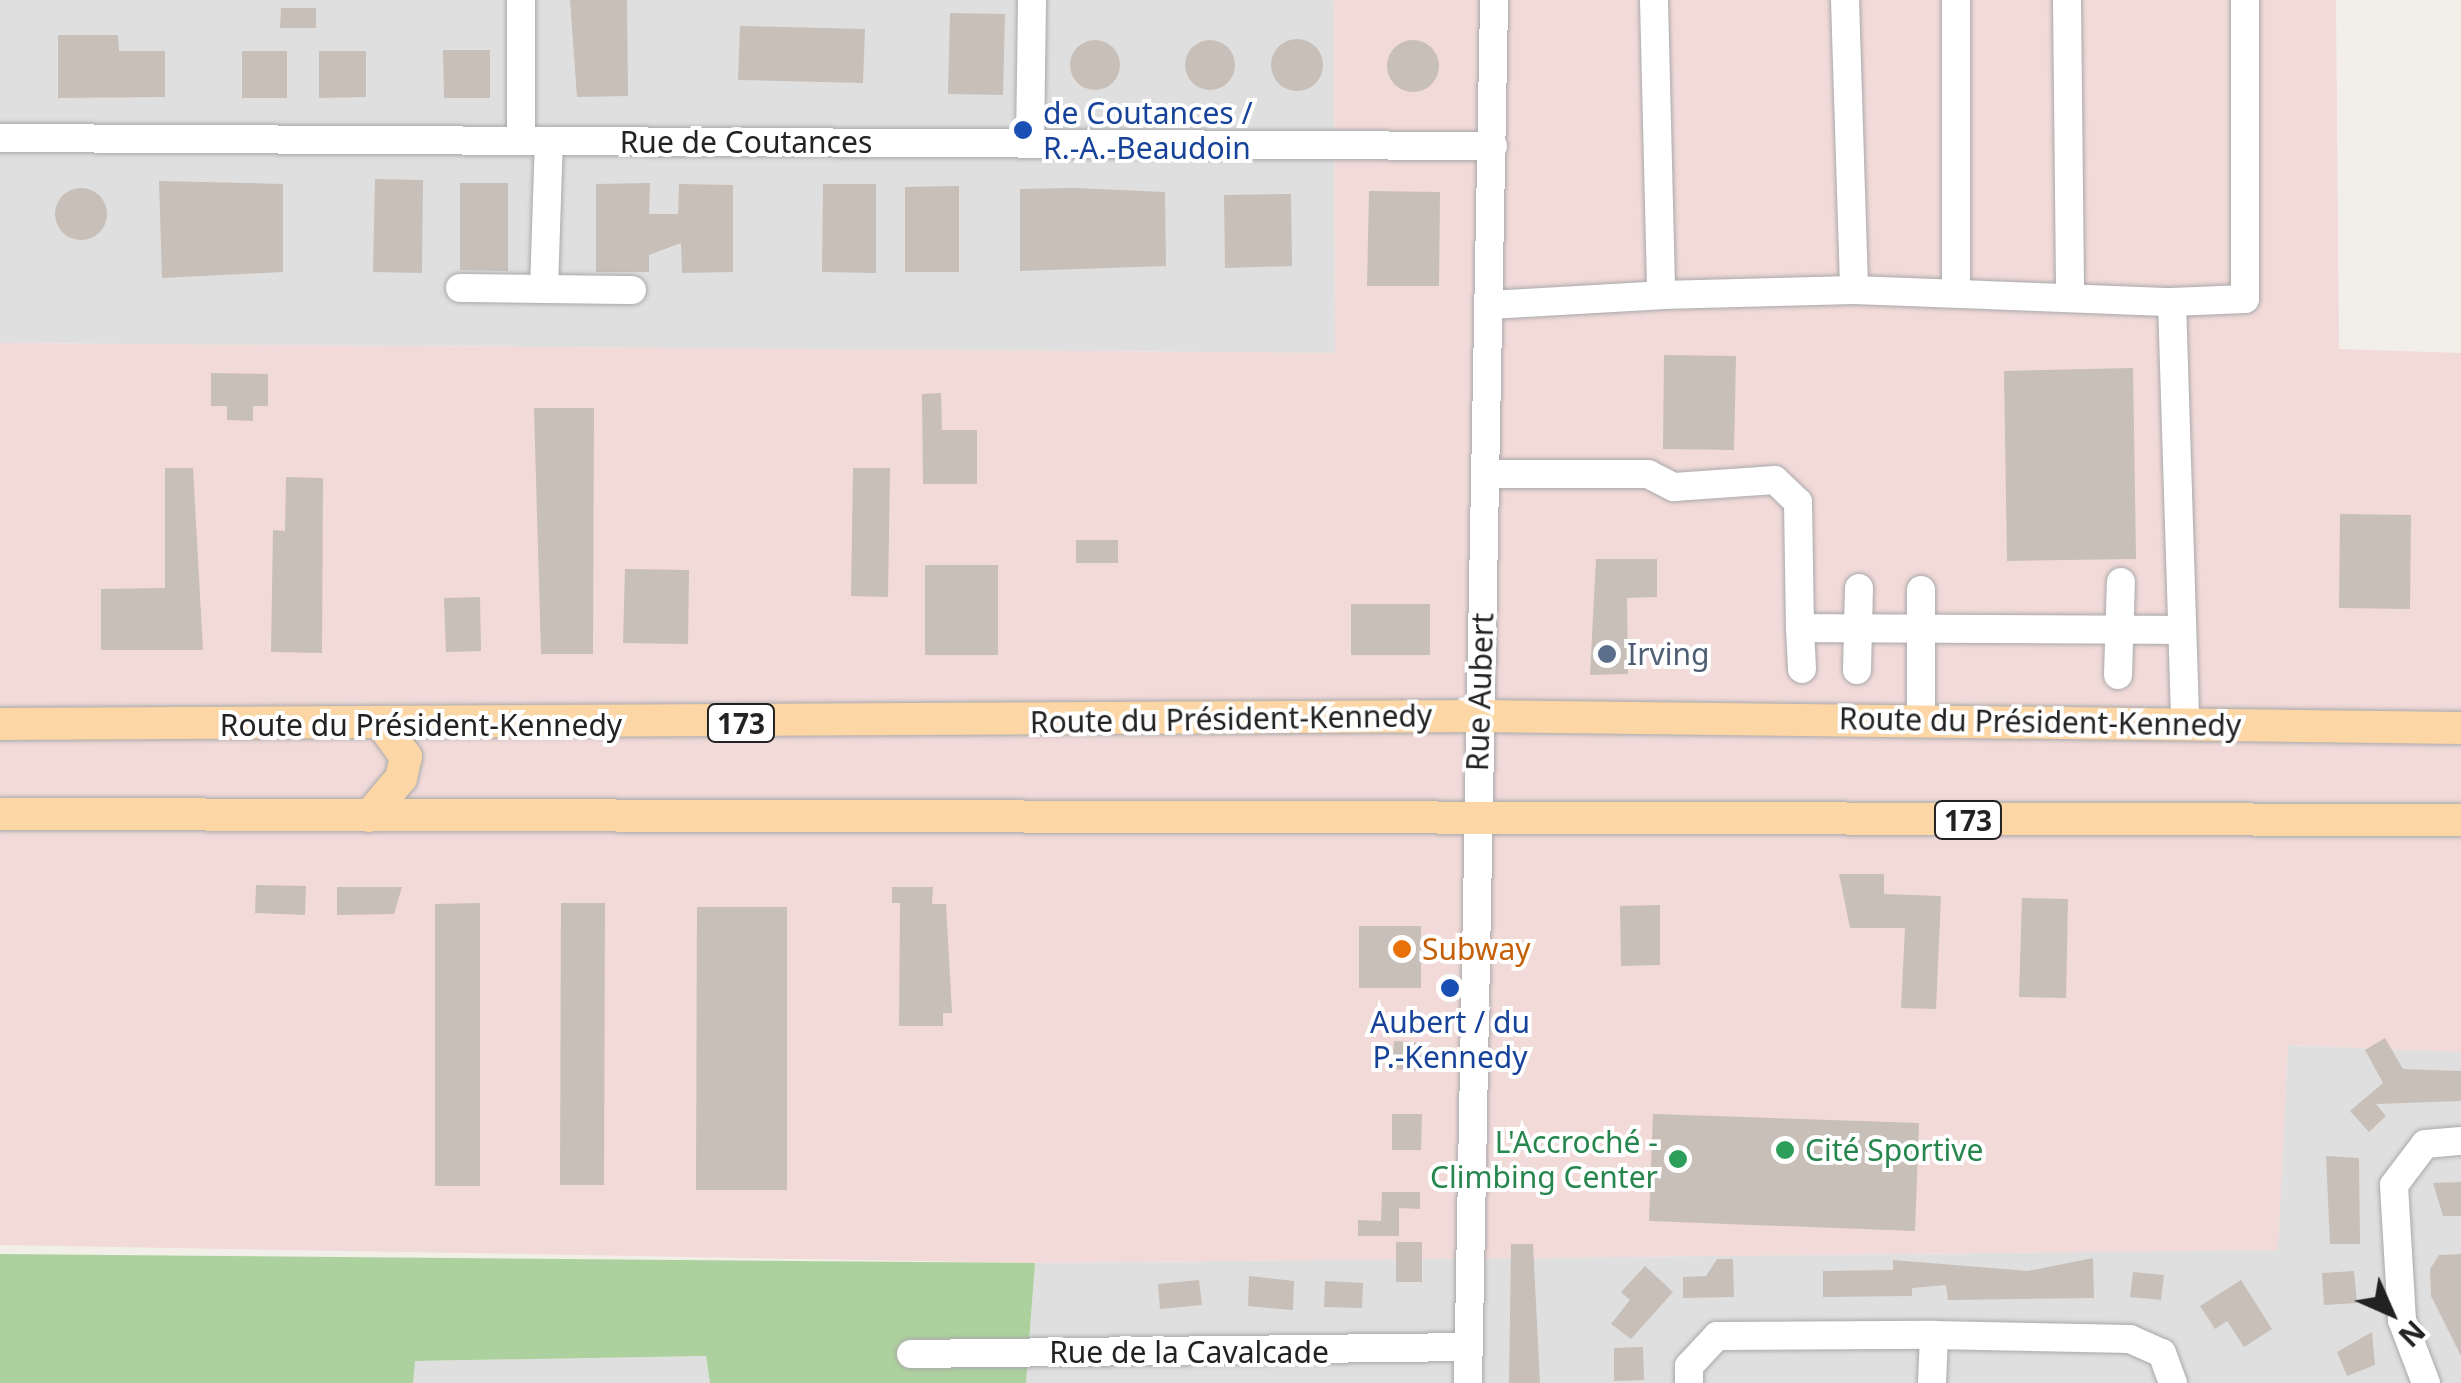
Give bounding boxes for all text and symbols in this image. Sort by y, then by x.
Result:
place label: de Coutances / R.-A.-Beaudoin [1043,95,1253,166]
marker: de Coutances / R.-A.-Beaudoin [1012,119,1034,141]
street label: Rue de Coutances [620,124,872,160]
street label: Rue Aubert [1459,612,1501,772]
place label: Irving [1627,636,1710,672]
marker: Irving [1596,643,1618,665]
street label: Route du Président-Kennedy [1030,697,1432,741]
road number: 173 [706,700,776,746]
street label: Route du Président-Kennedy [1839,700,2241,744]
street label: Route du Président-Kennedy [220,707,622,743]
road number: 173 [1933,797,2003,843]
place label: Subway [1422,931,1531,967]
marker: Subway [1391,938,1413,960]
marker: Aubert / du P.-Kennedy [1439,977,1461,999]
place label: Aubert / du P.-Kennedy [1370,1004,1530,1074]
place label: L'Accroché - Climbing Center [1430,1124,1658,1194]
place label: Cité Sportive [1805,1132,1983,1168]
marker: Cité Sportive [1774,1139,1796,1161]
marker: L'Accroché - Climbing Center [1667,1148,1689,1170]
north arrow [2341,1263,2441,1363]
text: N [2391,1313,2434,1356]
street label: Rue de la Cavalcade [1049,1334,1329,1370]

